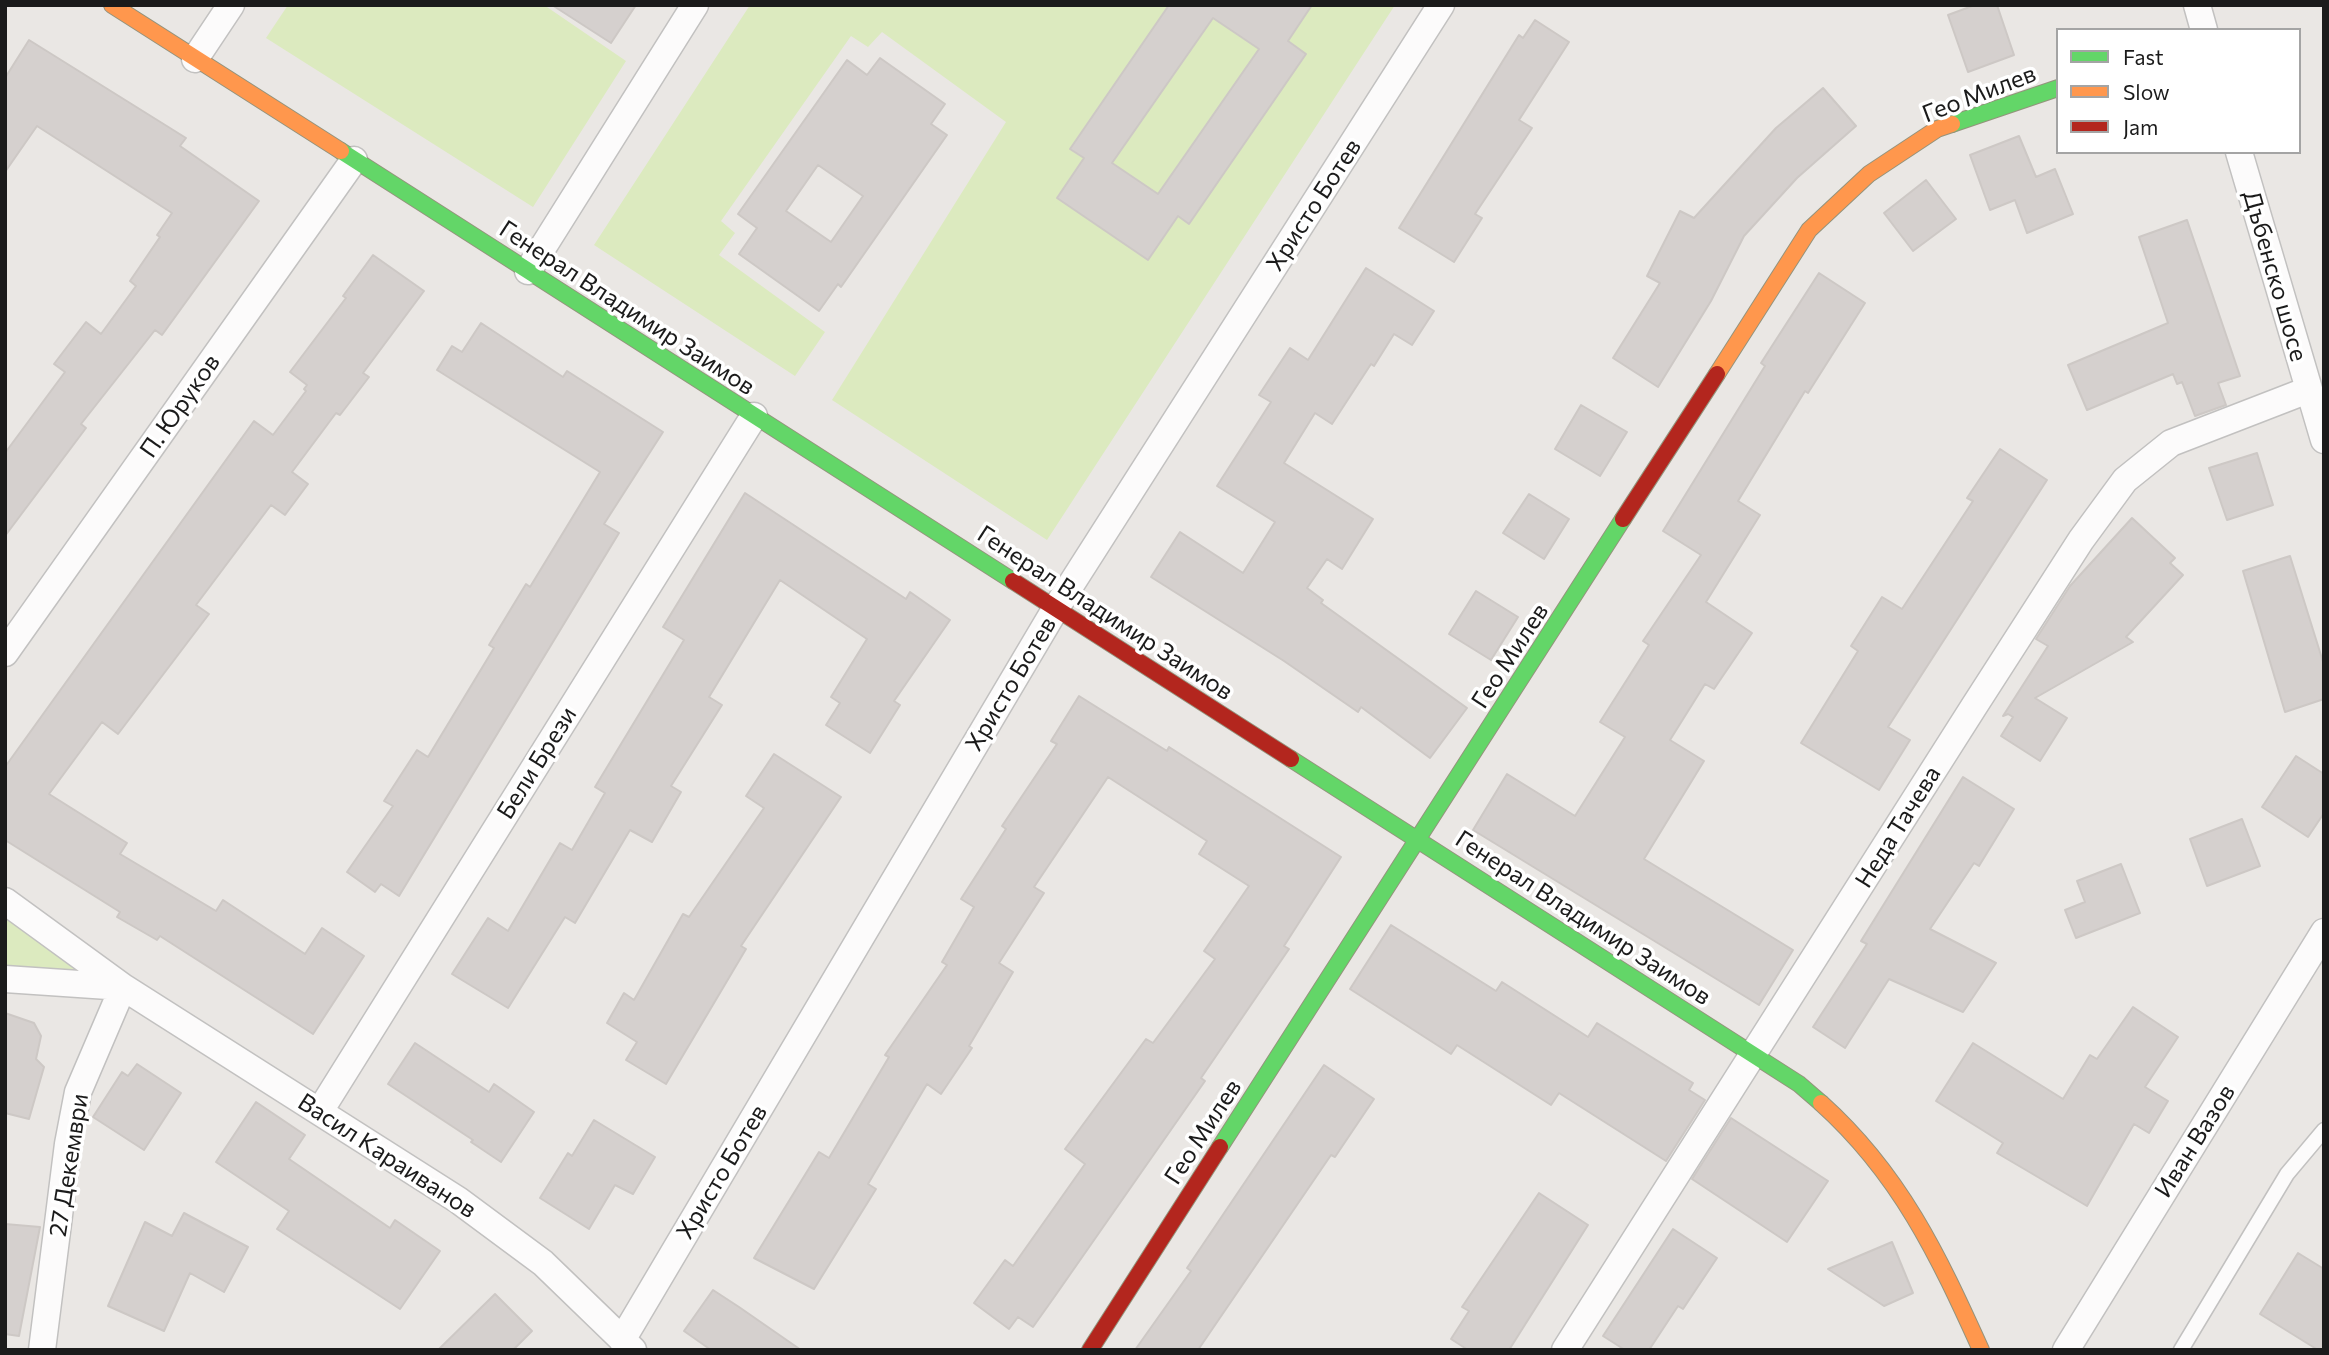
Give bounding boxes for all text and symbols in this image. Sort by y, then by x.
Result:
legend [2056,28,2301,154]
text: Fast [2123,44,2164,69]
street label: Гео Милев [1918,59,2040,129]
text: Slow [2123,79,2170,104]
text: Jam [2123,114,2158,139]
street label: Христо Ботев [1261,134,1367,276]
street label: Дъбенско шосе [2237,187,2313,365]
street label: Генерал Владимир Заимов [494,215,760,401]
street label: П. Юруков [134,349,226,463]
street label: Генерал Владимир Заимов [972,520,1238,706]
street label: Гео Милев [1465,598,1555,714]
street label: Христо Ботев [960,612,1062,756]
street label: Бели Брези [491,702,583,824]
street label: Неда Тачева [1849,761,1947,893]
street label: Генерал Владимир Заимов [1450,825,1716,1011]
street label: Гео Милев [1158,1074,1248,1190]
street label: Иван Вазов [2149,1079,2241,1203]
street label: Васил Караиванов [292,1088,482,1224]
street label: 27 Декември [43,1091,95,1239]
street label: Христо Ботев [671,1100,773,1244]

